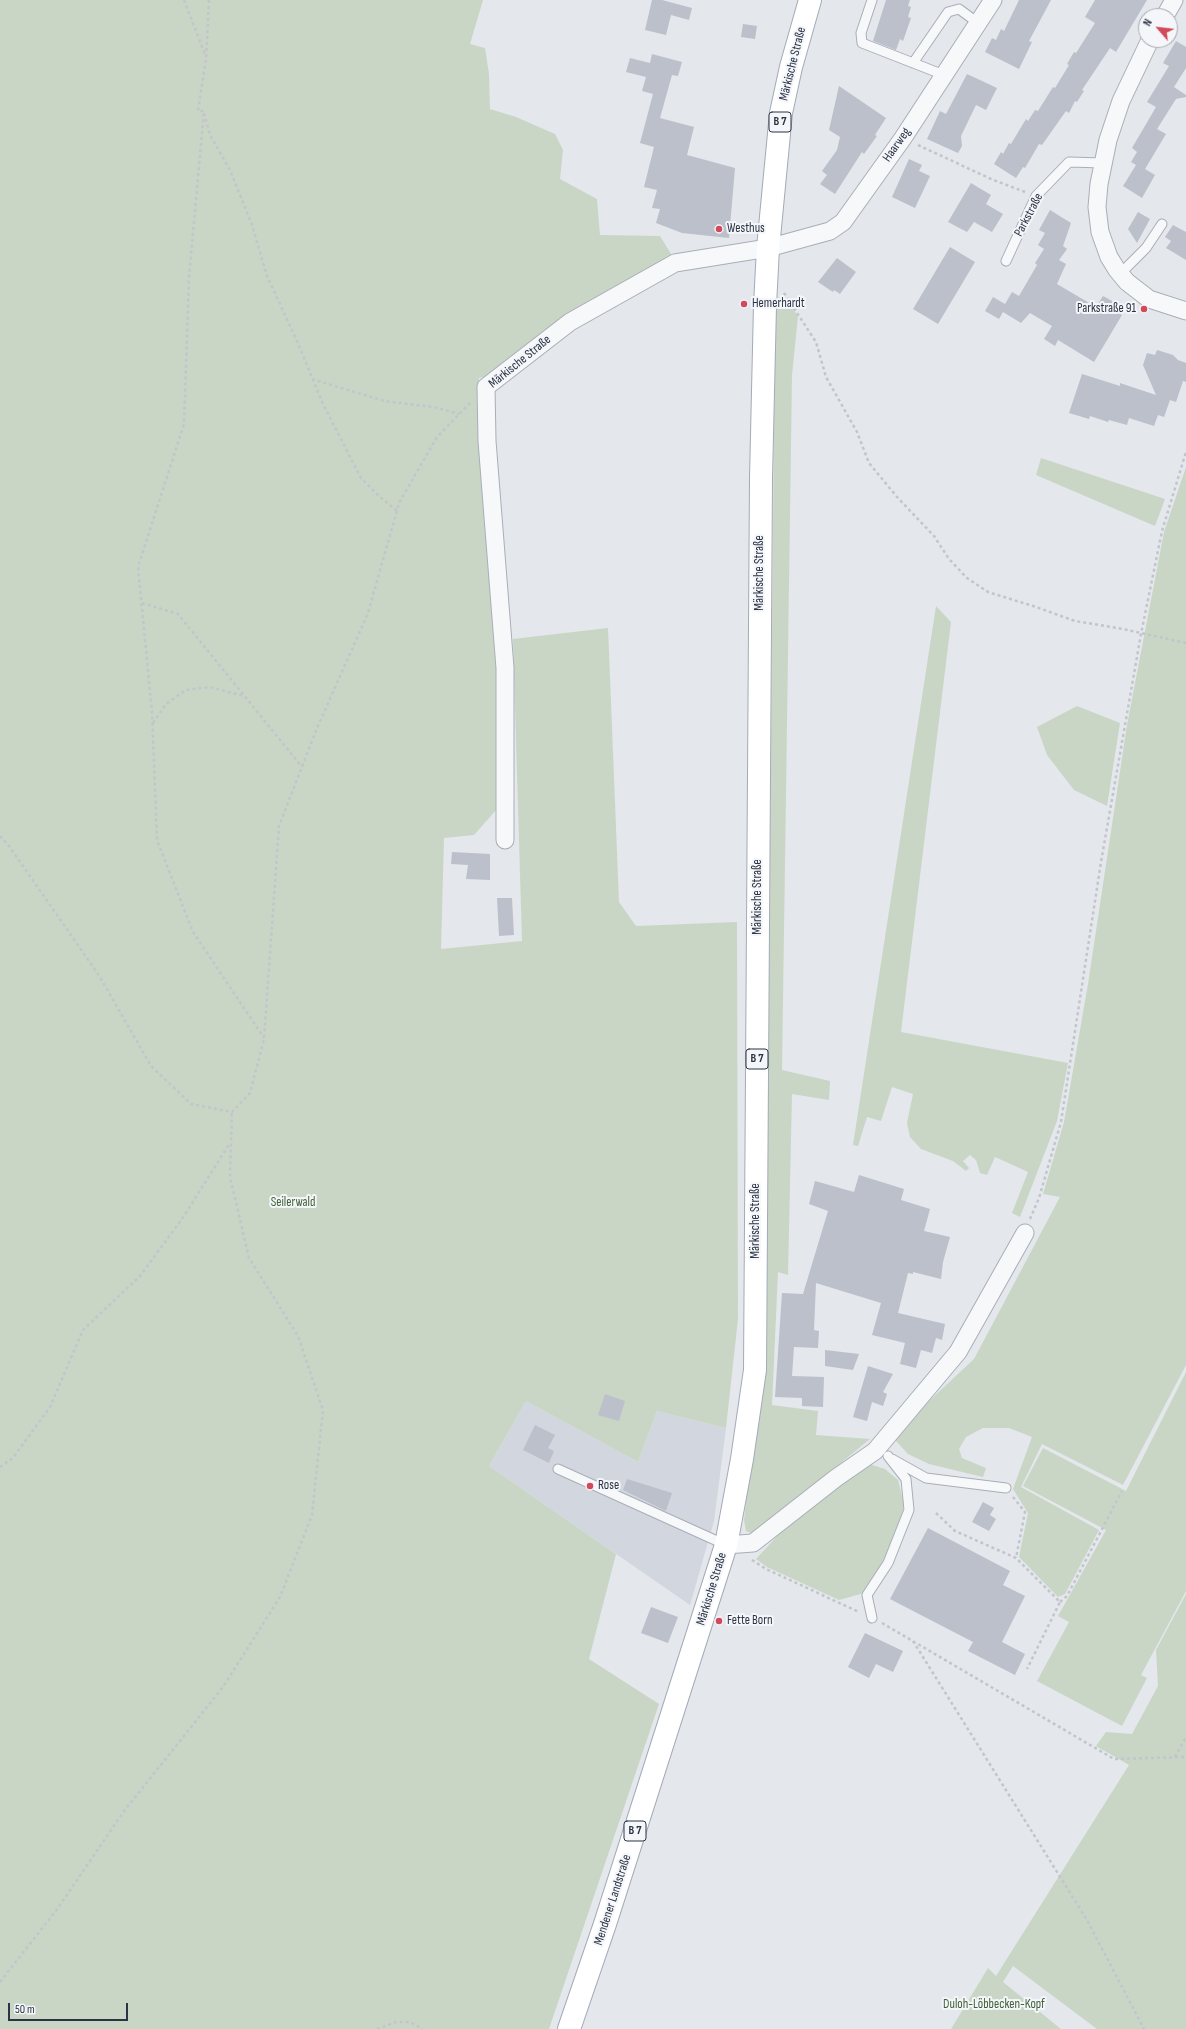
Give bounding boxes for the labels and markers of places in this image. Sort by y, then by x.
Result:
place label: Westhus [727,221,765,237]
marker: Westhus [714,224,724,234]
place label: Hemerhardt [752,296,805,312]
marker: Hemerhardt [739,299,749,309]
place label: Parkstraße 91 [1077,301,1136,317]
marker: Parkstraße 91 [1139,304,1149,314]
place label: Rose [598,1478,619,1494]
marker: Rose [585,1481,595,1491]
place label: Fette Born [727,1613,773,1629]
marker: Fette Born [714,1616,724,1626]

